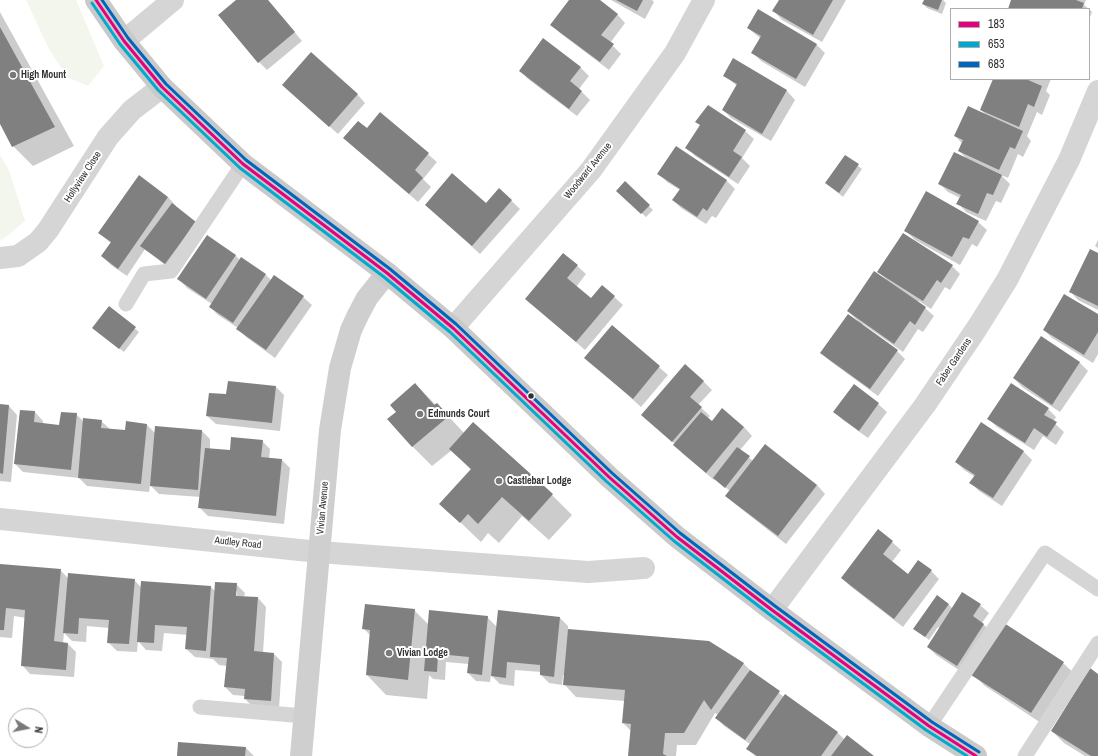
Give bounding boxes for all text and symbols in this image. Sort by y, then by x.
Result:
legend [950,8,1090,80]
text: 183 [988,16,1004,32]
text: 653 [988,36,1004,52]
text: 683 [988,56,1004,72]
place label: High Mount [21,69,66,81]
marker: High Mount [8,70,18,80]
street label: Woodward Avenue [562,140,614,202]
street label: Hollyview Close [62,149,104,205]
street label: Faber Gardens [934,336,974,388]
unlabelled marker [526,391,536,401]
place label: Edmunds Court [428,408,489,420]
marker: Edmunds Court [415,409,425,419]
place label: Castlebar Lodge [507,475,571,487]
marker: Castlebar Lodge [494,476,504,486]
street label: Vivian Avenue [315,481,331,535]
street label: Audley Road [214,535,262,551]
place label: Vivian Lodge [397,647,448,659]
marker: Vivian Lodge [384,648,394,658]
north arrow [8,708,48,748]
text: N [31,725,46,734]

